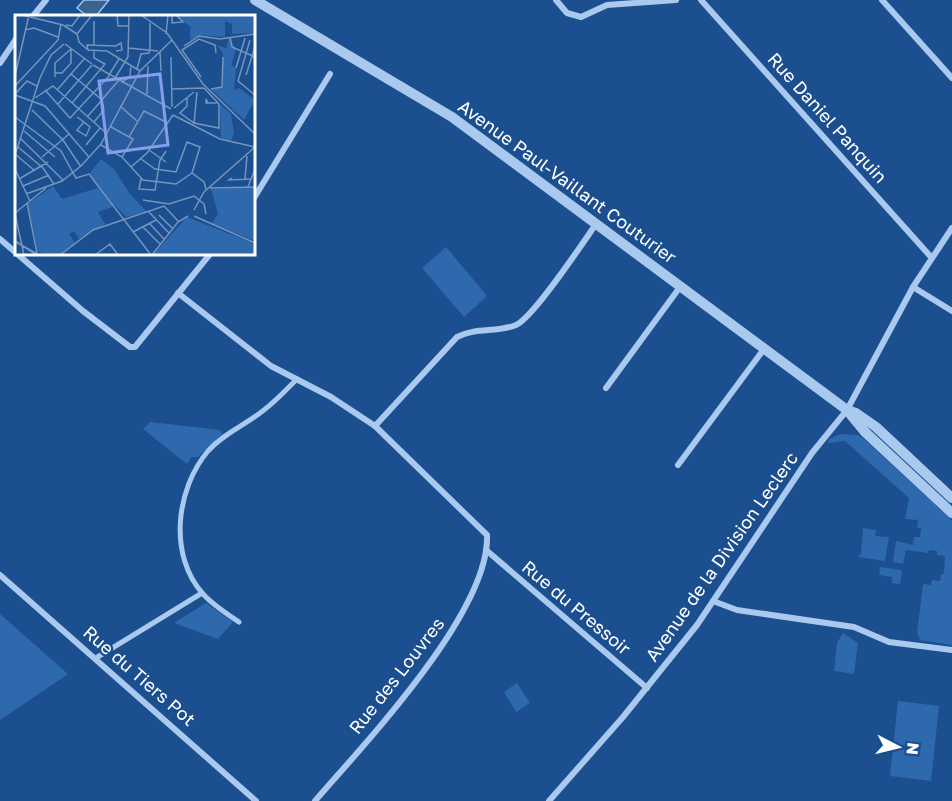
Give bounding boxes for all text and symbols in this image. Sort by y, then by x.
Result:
inset map [15,15,255,255]
street label: Rue Daniel Panquin [763,48,892,187]
street label: Avenue Paul-Vaillant Couturier [454,95,681,268]
street label: Avenue de la Division Leclerc [640,447,802,665]
street label: Rue du Pressoir [518,555,635,659]
street label: Rue des Louvres [344,613,449,738]
street label: Rue du Tiers Pot [79,621,200,730]
north arrow [868,717,928,777]
text: N [902,742,924,756]

